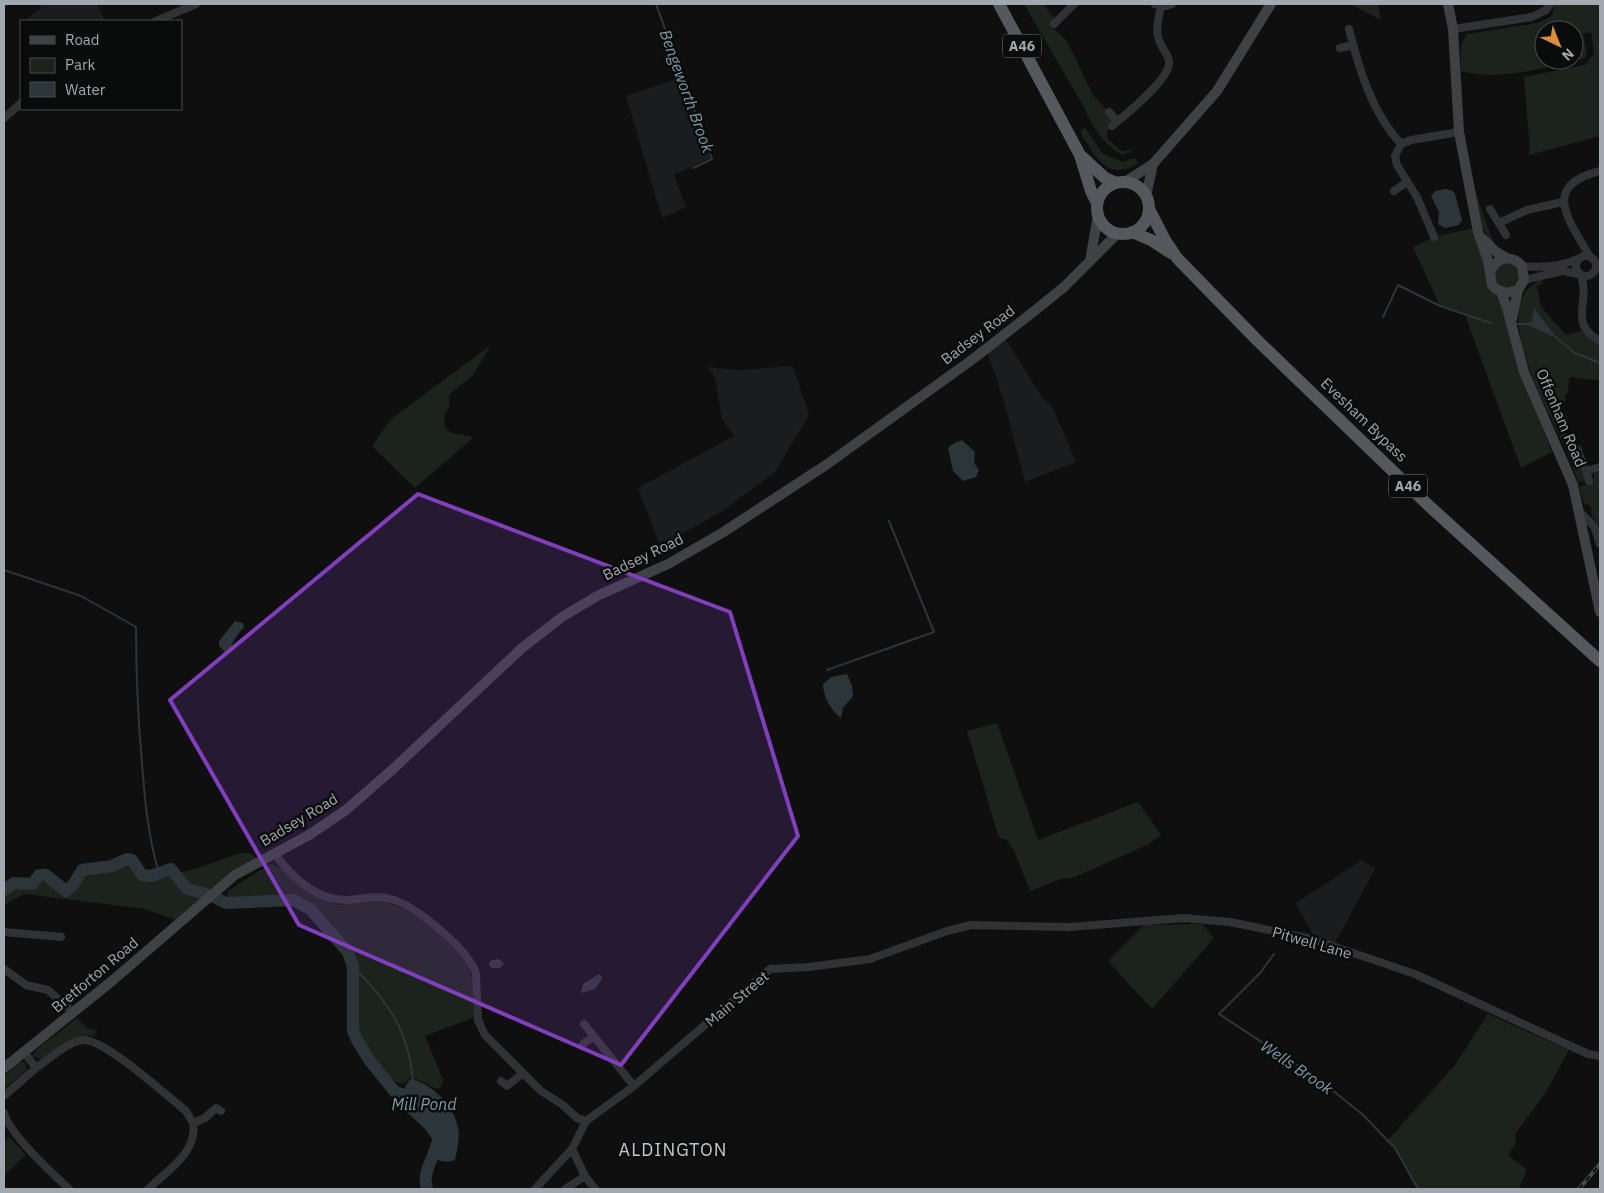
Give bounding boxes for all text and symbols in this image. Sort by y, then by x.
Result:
legend [20,20,182,110]
north arrow [1534,20,1584,70]
water label: Bengeworth Brook [655,27,719,156]
text: Road [65,30,100,49]
road number: A46 [1003,34,1041,58]
text: N [1558,44,1578,65]
text: Park [65,55,95,74]
text: Water [65,80,106,99]
street label: Badsey Road [937,301,1018,369]
street label: Offenham Road [1532,366,1591,470]
street label: Evesham Bypass [1317,374,1412,466]
road number: A46 [1389,474,1427,498]
street label: Badsey Road [599,529,686,584]
street label: Badsey Road [256,789,341,850]
street label: Pitwell Lane [1270,922,1354,963]
street label: Bretforton Road [47,933,142,1016]
street label: Main Street [701,967,772,1031]
water label: Wells Brook [1257,1035,1338,1099]
water label: Mill Pond [391,1094,457,1114]
district label: ALDINGTON [619,1138,727,1161]

